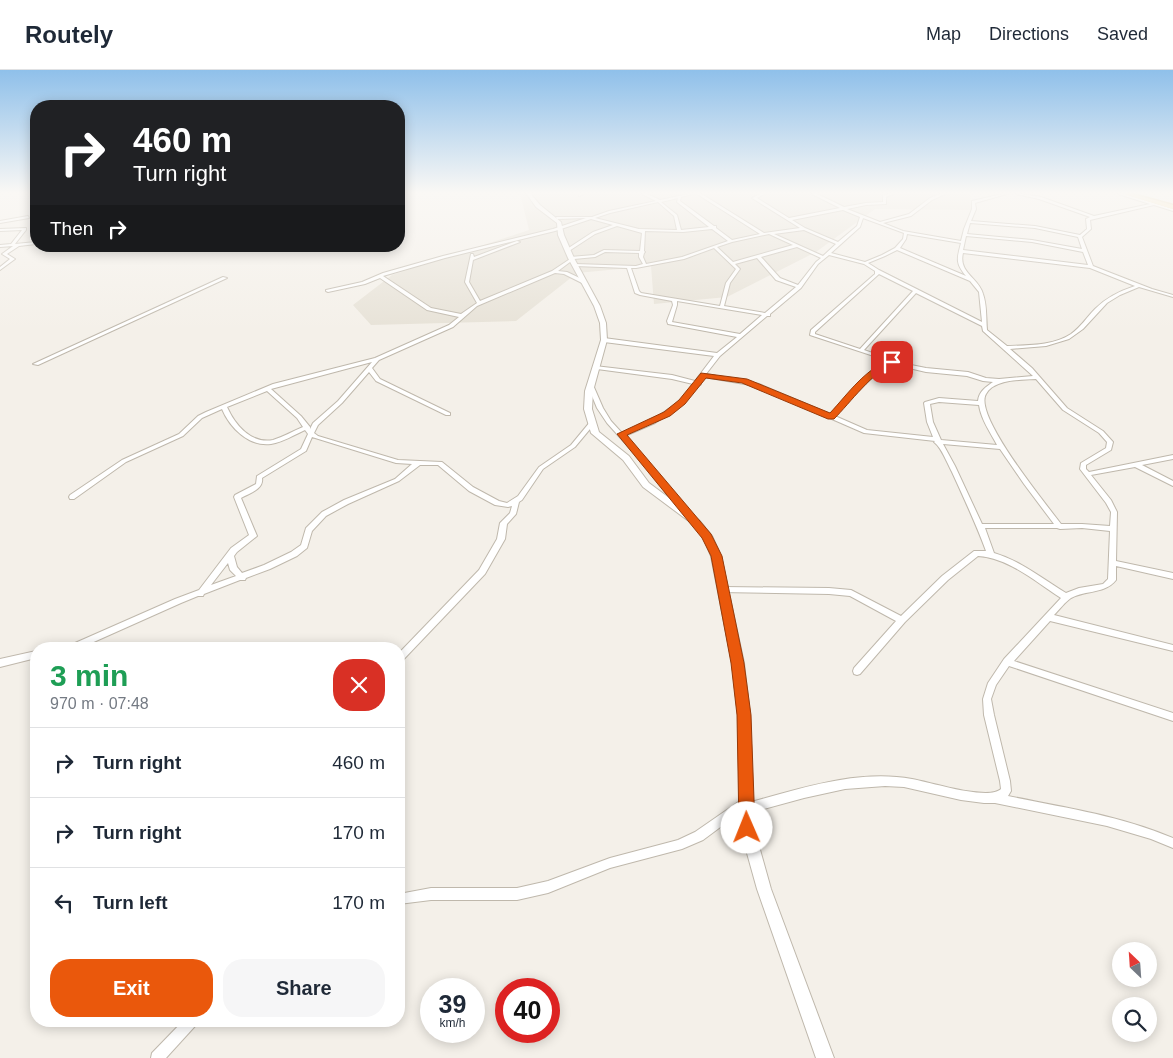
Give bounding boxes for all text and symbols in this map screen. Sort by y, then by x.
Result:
text: Routely [25,21,113,48]
text: Map [926,24,961,44]
text: Directions [989,24,1069,44]
text: Saved [1097,24,1148,44]
icon: right [50,120,115,185]
text: 460 m [133,120,232,159]
text: Turn right [133,161,226,186]
icon: right [103,215,131,243]
text: Then [50,218,93,239]
pin [871,341,913,383]
icon: arrive [878,348,906,376]
text: 3 min [50,659,128,692]
button: close [333,659,385,711]
text: 970 m · 07:48 [50,695,149,712]
icon: right [50,749,78,777]
text: Turn right [93,752,181,773]
text: 460 m [332,752,385,773]
position arrow [720,801,772,853]
icon: right [50,819,78,847]
text: Turn right [93,822,181,843]
text: 170 m [332,822,385,843]
icon: left [50,889,78,917]
text: Turn left [93,892,168,913]
text: 170 m [332,892,385,913]
north arrow [1112,942,1158,988]
map controls [1112,942,1157,1042]
button: Exit [50,959,213,1017]
button: Share [223,959,385,1017]
speed limit sign: 40 [495,978,560,1043]
text: 39 [439,990,466,1018]
button: search [1112,997,1157,1042]
text: km/h [439,1016,466,1030]

